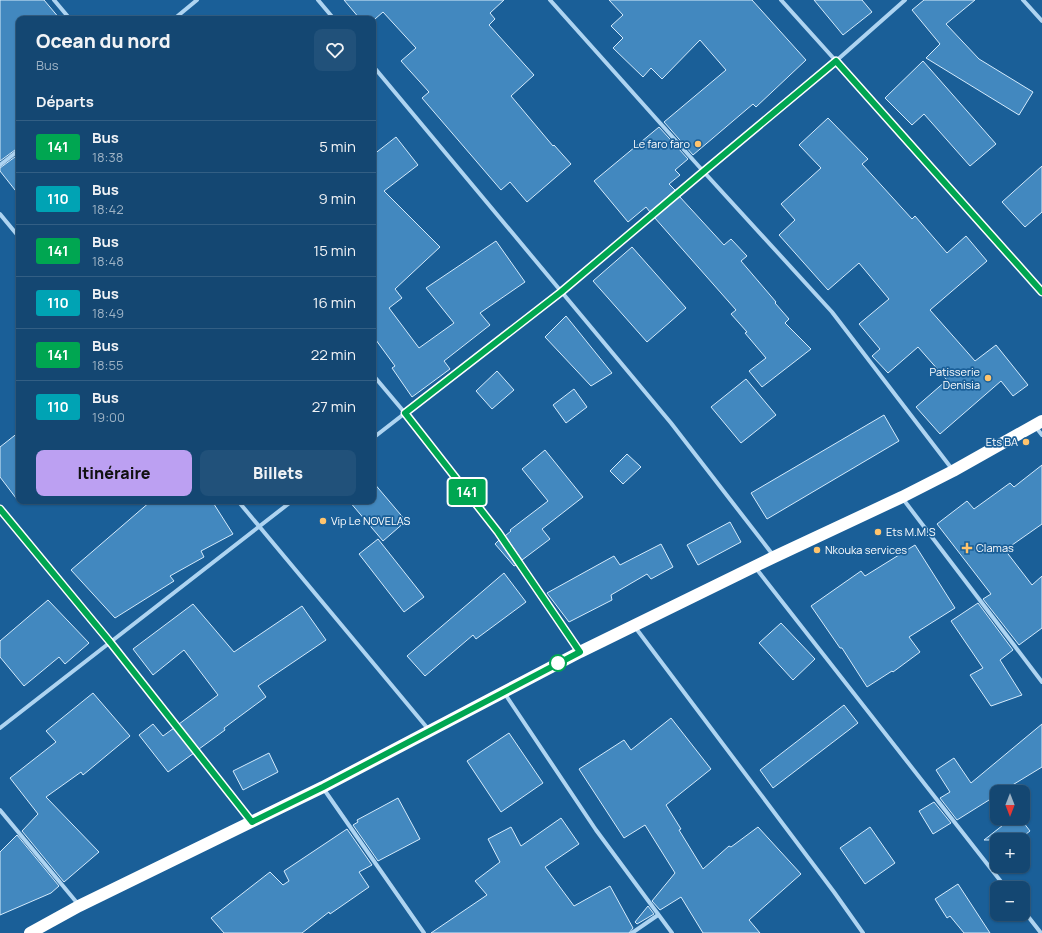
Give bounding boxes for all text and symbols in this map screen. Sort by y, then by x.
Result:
text: Ocean du nord [36,28,171,54]
button: heart [314,29,356,71]
text: Bus [36,56,59,74]
text: Départs [36,91,94,112]
text: Bus [92,127,119,148]
text: 5 min [319,136,356,157]
place label: Le faro faro [633,136,690,151]
text: 141 [48,137,68,156]
marker: Le faro faro [693,139,703,149]
text: 18:38 [92,148,123,166]
text: Bus [92,179,119,200]
text: 9 min [319,188,356,209]
text: 110 [47,189,69,208]
text: 18:42 [92,200,124,218]
text: Bus [92,231,119,252]
text: 15 min [313,240,356,261]
text: 141 [48,241,68,260]
text: 18:48 [92,252,124,270]
text: Bus [92,283,119,304]
text: 16 min [313,292,356,313]
text: 110 [47,293,69,312]
text: 18:49 [92,304,124,322]
text: Bus [92,335,119,356]
text: 22 min [311,344,356,365]
text: 141 [48,345,68,364]
text: 18:55 [92,356,124,374]
place label: Patisserie Denisia [930,364,981,392]
marker: Patisserie Denisia [983,373,993,383]
text: Bus [92,387,119,408]
text: 27 min [312,396,356,417]
text: 110 [47,397,69,416]
text: 19:00 [92,408,125,426]
place label: Ets BA [986,434,1018,449]
marker: Ets BA [1021,437,1031,447]
button: Itinéraire [36,450,192,496]
button: Billets [200,450,356,496]
line badge: 141 [444,479,490,505]
text: 141 [457,482,477,501]
place label: Vip Le NOVELAS [331,513,410,528]
marker: Vip Le NOVELAS [318,516,328,526]
place label: Ets M.M.S [886,524,936,539]
marker: Ets M.M.S [873,527,883,537]
place label: Clamas [976,540,1014,555]
place label: Nkouka services [825,542,907,557]
marker: Clamas [961,542,973,554]
marker: Nkouka services [812,545,822,555]
unlabelled marker [549,654,567,672]
north arrow [990,785,1030,825]
map controls [990,785,1030,921]
button: + [990,833,1030,873]
button: − [990,881,1030,921]

